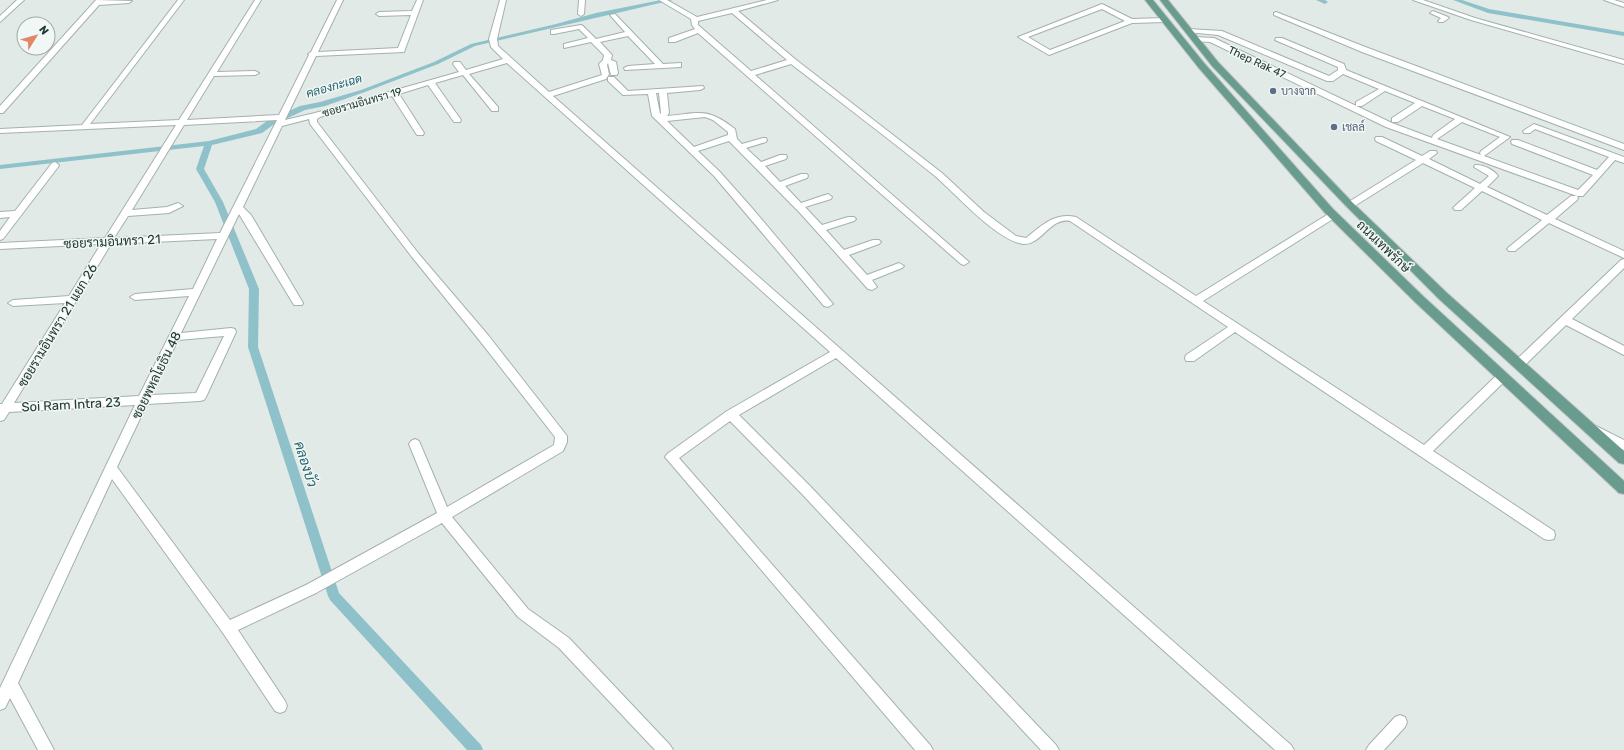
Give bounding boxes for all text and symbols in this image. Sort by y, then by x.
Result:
north arrow [16,16,56,56]
text: N [36,23,51,37]
street label: Thep Rak 47 [1226,43,1288,82]
water label: คลองกะเฉด [304,71,364,101]
street label: ซอยรามอินทรา 19 [321,85,403,120]
place label: บางจาก [1281,85,1316,98]
marker: บางจาก [1268,86,1278,96]
place label: เชลล์ [1342,119,1365,134]
marker: เชลล์ [1329,122,1339,132]
street label: ถนนเทพรักษ์ [1354,216,1415,276]
street label: ซอยรามอินทรา 21 [63,230,161,252]
street label: ซอยรามอินทรา 21 แยก 26 [14,260,100,390]
street label: ซอยพหลโยธิน 48 [128,329,184,421]
street label: Soi Ram Intra 23 [21,394,121,415]
water label: คลองบัว [290,439,321,489]

